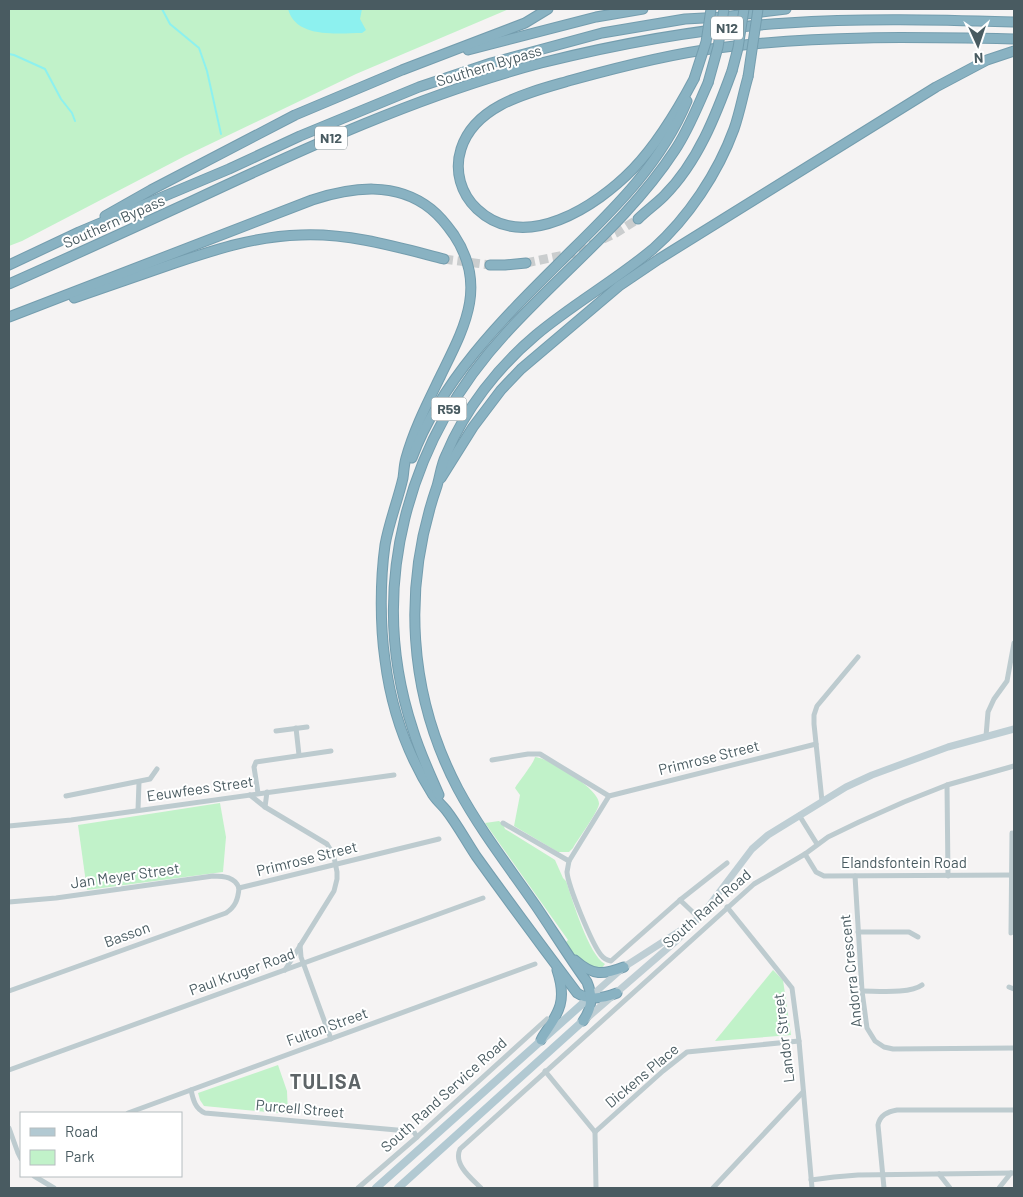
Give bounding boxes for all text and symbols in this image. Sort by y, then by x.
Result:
road number: N12 [711,16,743,40]
north arrow [953,20,1003,70]
street label: Southern Bypass [434,40,544,90]
text: N [974,50,984,67]
road number: N12 [315,126,347,150]
street label: Southern Bypass [60,191,167,252]
road number: R59 [432,398,466,420]
street label: Primrose Street [656,736,761,778]
street label: Eeuwfees Street [145,772,254,804]
street label: Primrose Street [254,837,359,879]
street label: Elandsfontein Road [841,853,967,871]
street label: Jan Meyer Street [69,858,181,892]
street label: South Rand Road [659,865,754,951]
street label: Andorra Crescent [835,914,865,1029]
street label: Basson [101,917,152,951]
street label: Paul Kruger Road [186,944,297,999]
street label: Landor Street [769,992,797,1084]
street label: Fulton Street [284,1003,370,1049]
street label: South Rand Service Road [377,1033,510,1155]
street label: Dickens Place [601,1039,682,1111]
district label: TULISA [290,1069,362,1093]
street label: Purcell Street [255,1095,345,1121]
legend [20,1112,182,1177]
text: Road [65,1122,98,1140]
text: Park [65,1147,95,1165]

